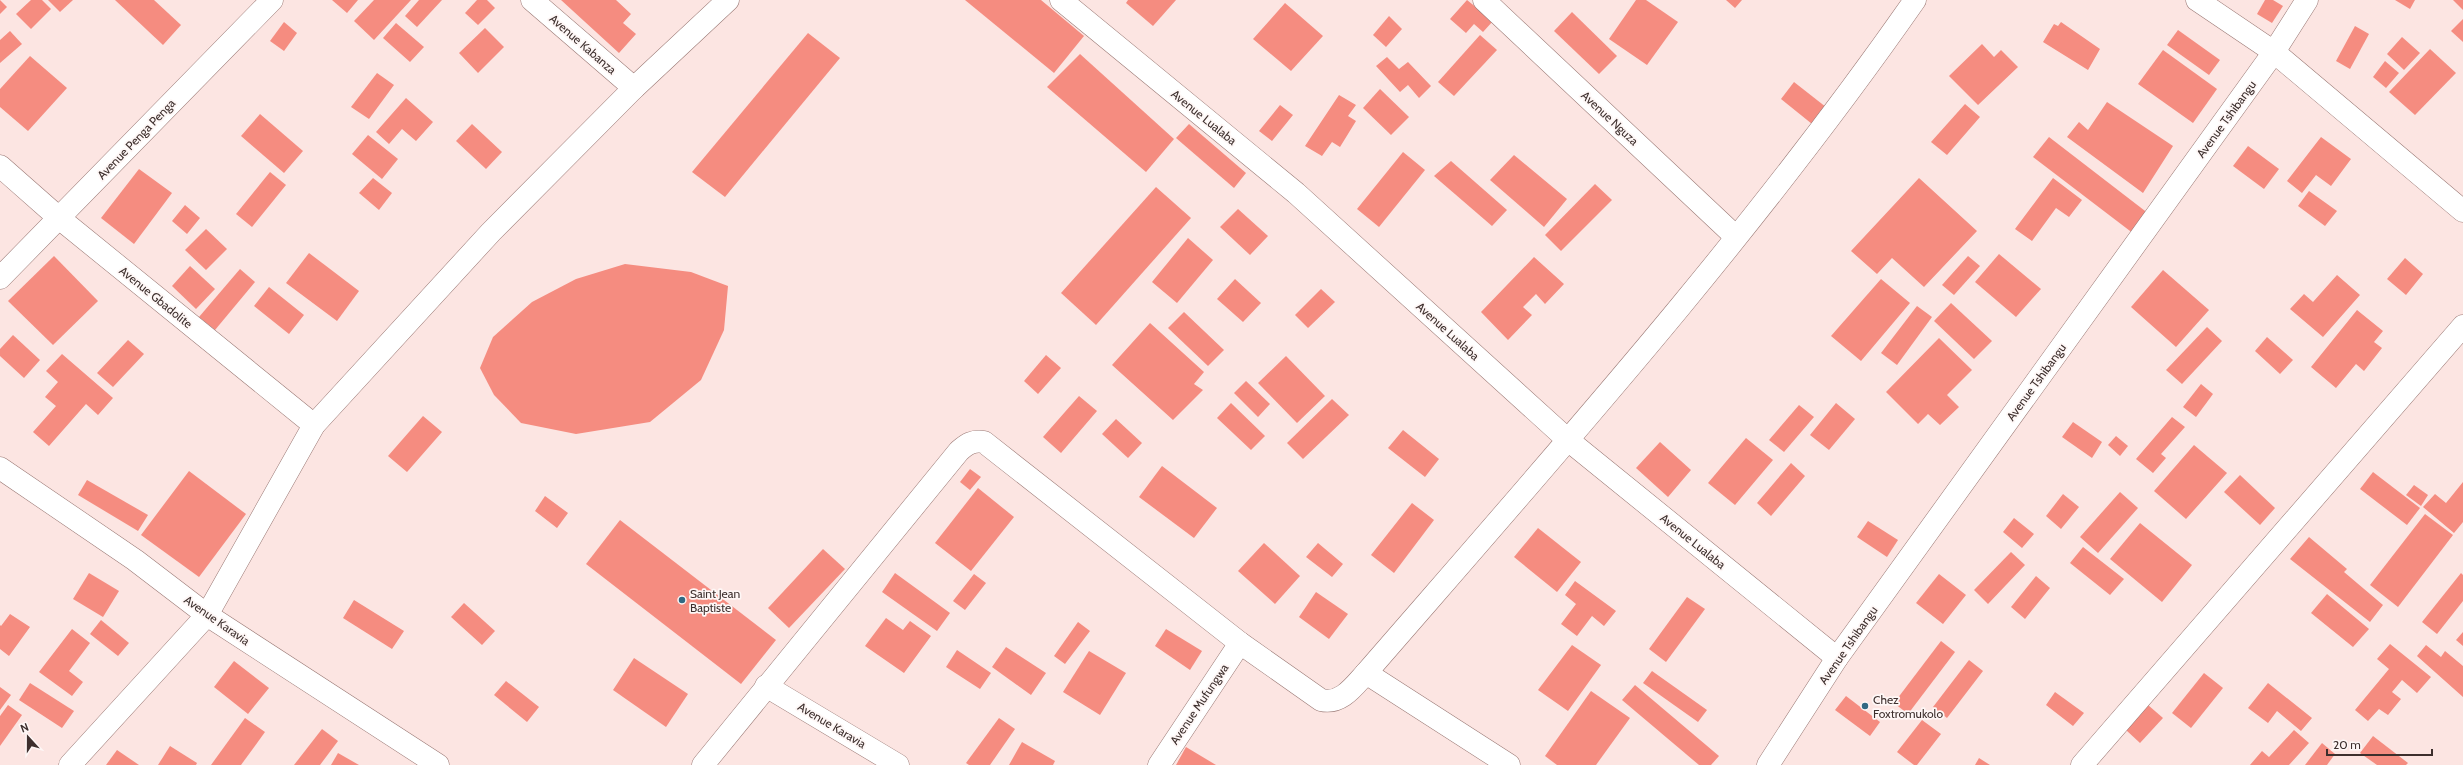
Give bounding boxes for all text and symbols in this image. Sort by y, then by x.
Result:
street label: Avenue Kabanza [546,11,620,77]
street label: Avenue Tshibangu [2193,77,2259,161]
street label: Avenue Lualaba [1168,86,1240,148]
street label: Avenue Nguza [1578,88,1642,148]
street label: Avenue Penga Penga [94,95,178,182]
street label: Avenue Gbadolite [116,263,196,331]
street label: Avenue Lualaba [1413,299,1483,363]
street label: Avenue Tshibangu [2003,340,2069,424]
street label: Avenue Lualaba [1657,510,1729,572]
place label: Saint Jean Baptiste [690,586,740,615]
street label: Avenue Karavia [181,592,253,648]
marker: Saint Jean Baptiste [677,595,687,605]
street label: Avenue Tshibangu [1816,603,1880,687]
street label: Avenue Mufungwa [1167,661,1232,747]
place label: Chez Foxtromukolo [1873,692,1943,721]
street label: Avenue Karavia [795,699,869,751]
marker: Chez Foxtromukolo [1860,701,1870,711]
north arrow [8,717,48,757]
text: N [18,720,31,736]
scale bar [2327,731,2432,757]
text: 20 m [2333,737,2361,752]

